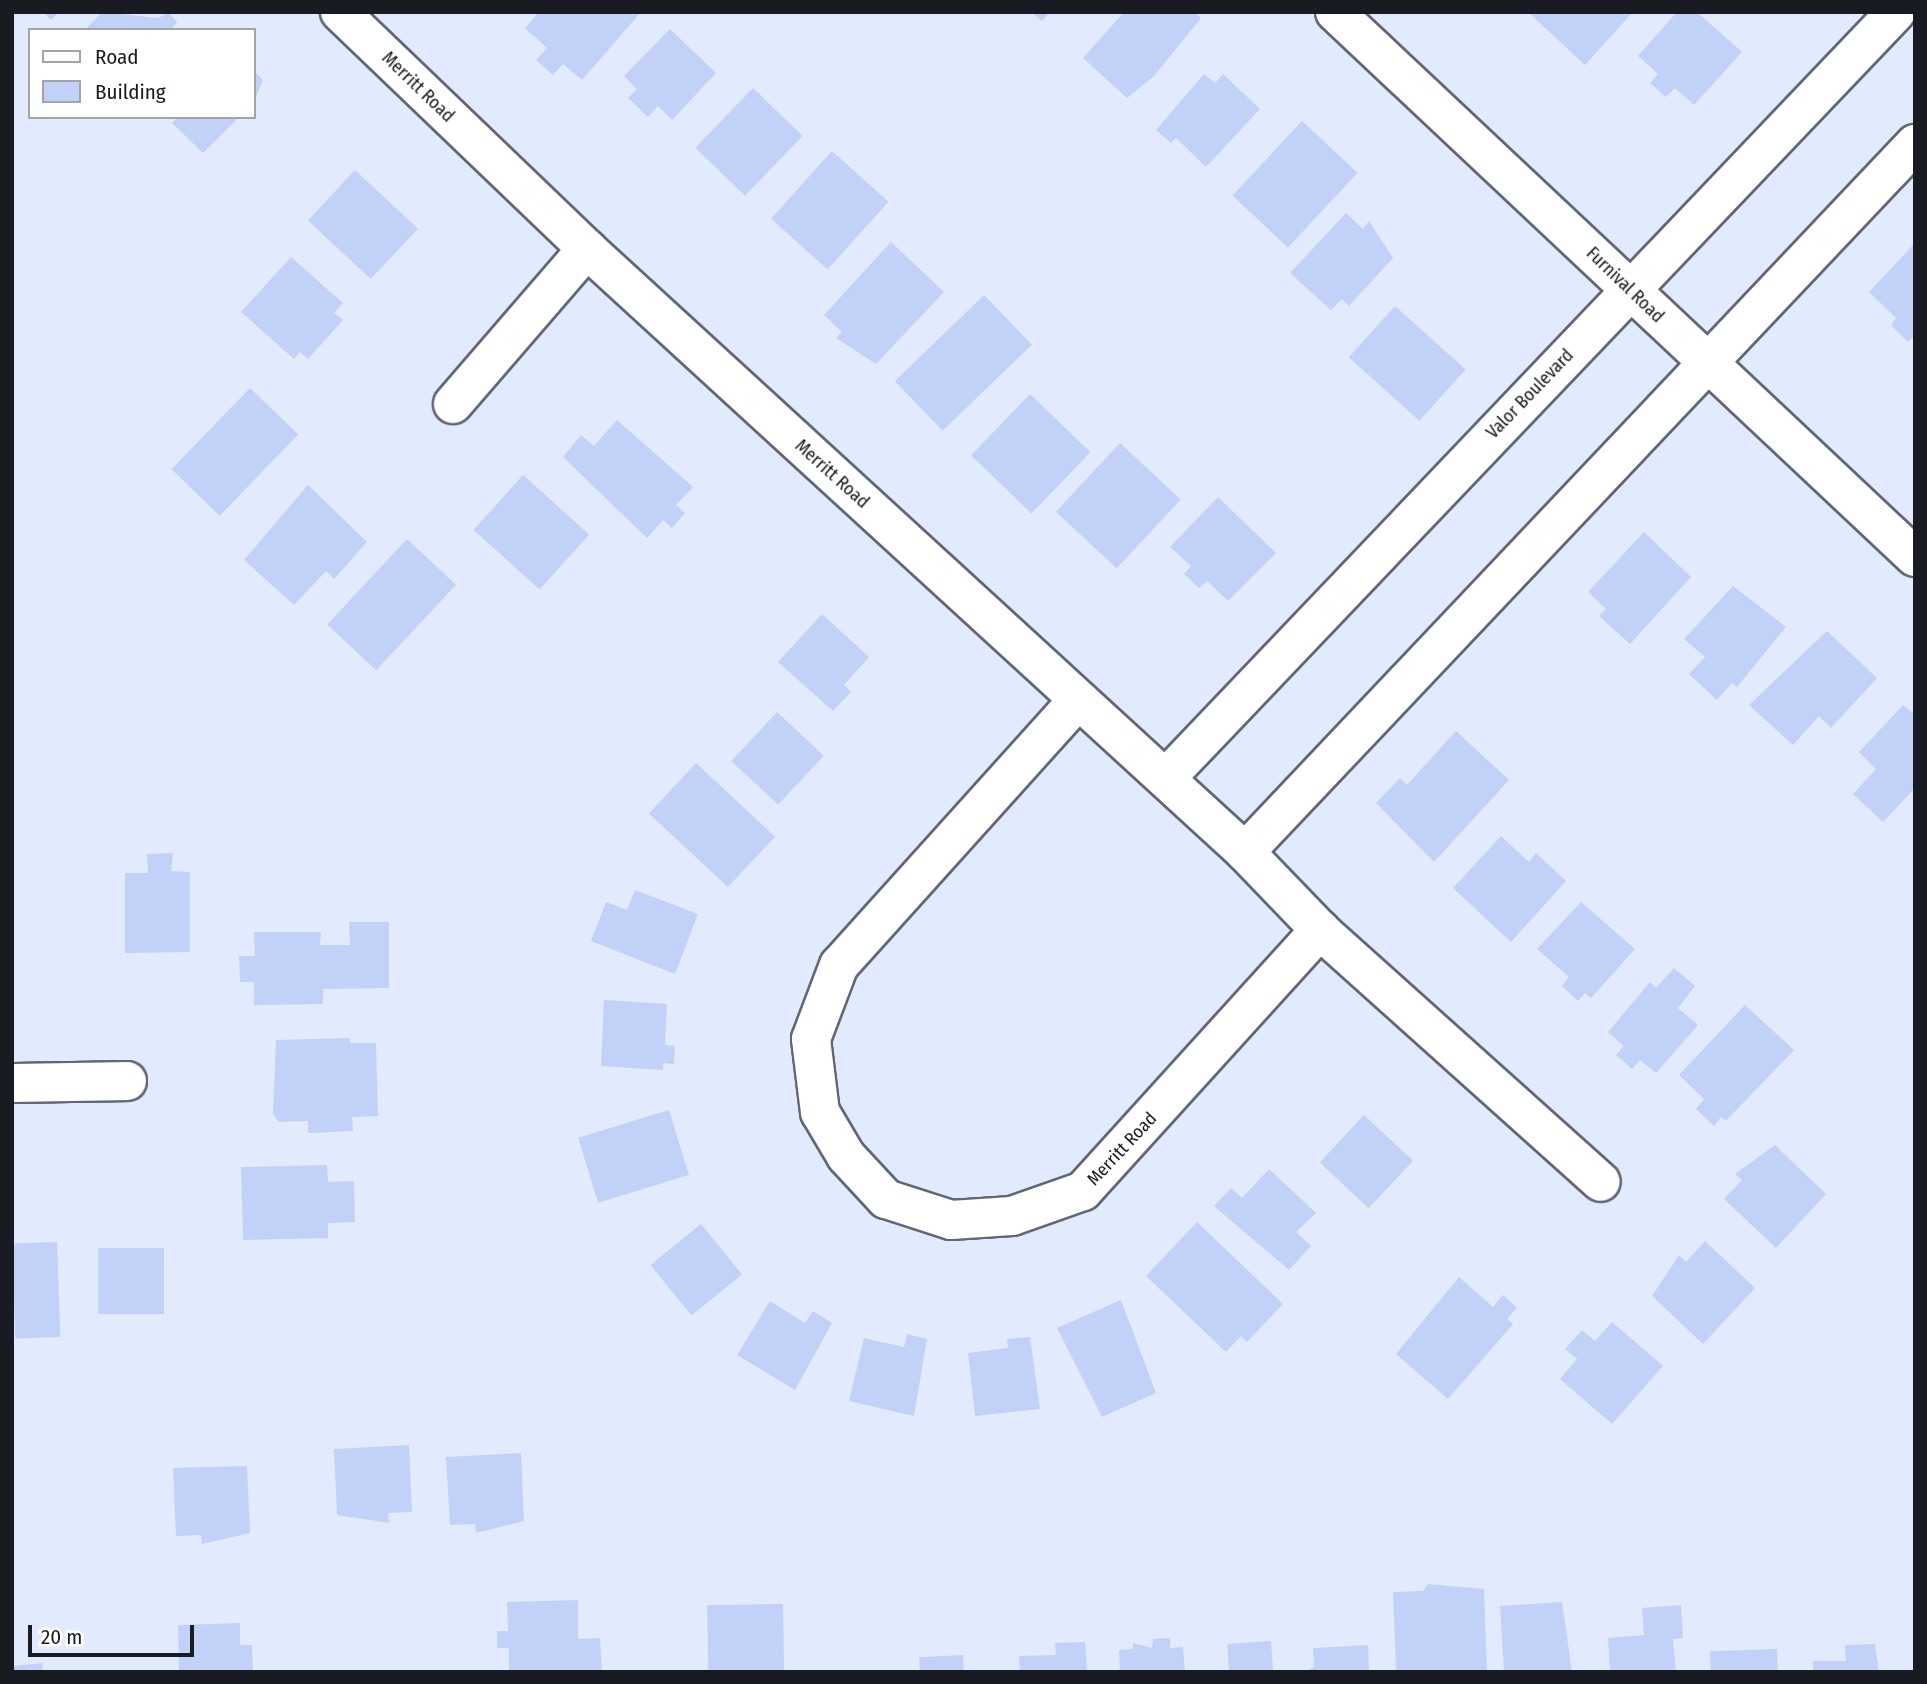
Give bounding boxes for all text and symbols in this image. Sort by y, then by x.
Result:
legend [28,28,256,119]
text: Road [95,44,139,70]
street label: Merritt Road [377,47,459,127]
text: Building [95,79,166,105]
street label: Furnival Road [1582,243,1668,327]
street label: Valor Boulevard [1482,345,1578,443]
street label: Merritt Road [791,435,873,513]
street label: Merritt Road [1083,1108,1161,1190]
scale bar [32,1610,198,1654]
text: 20 m [41,1624,82,1650]

